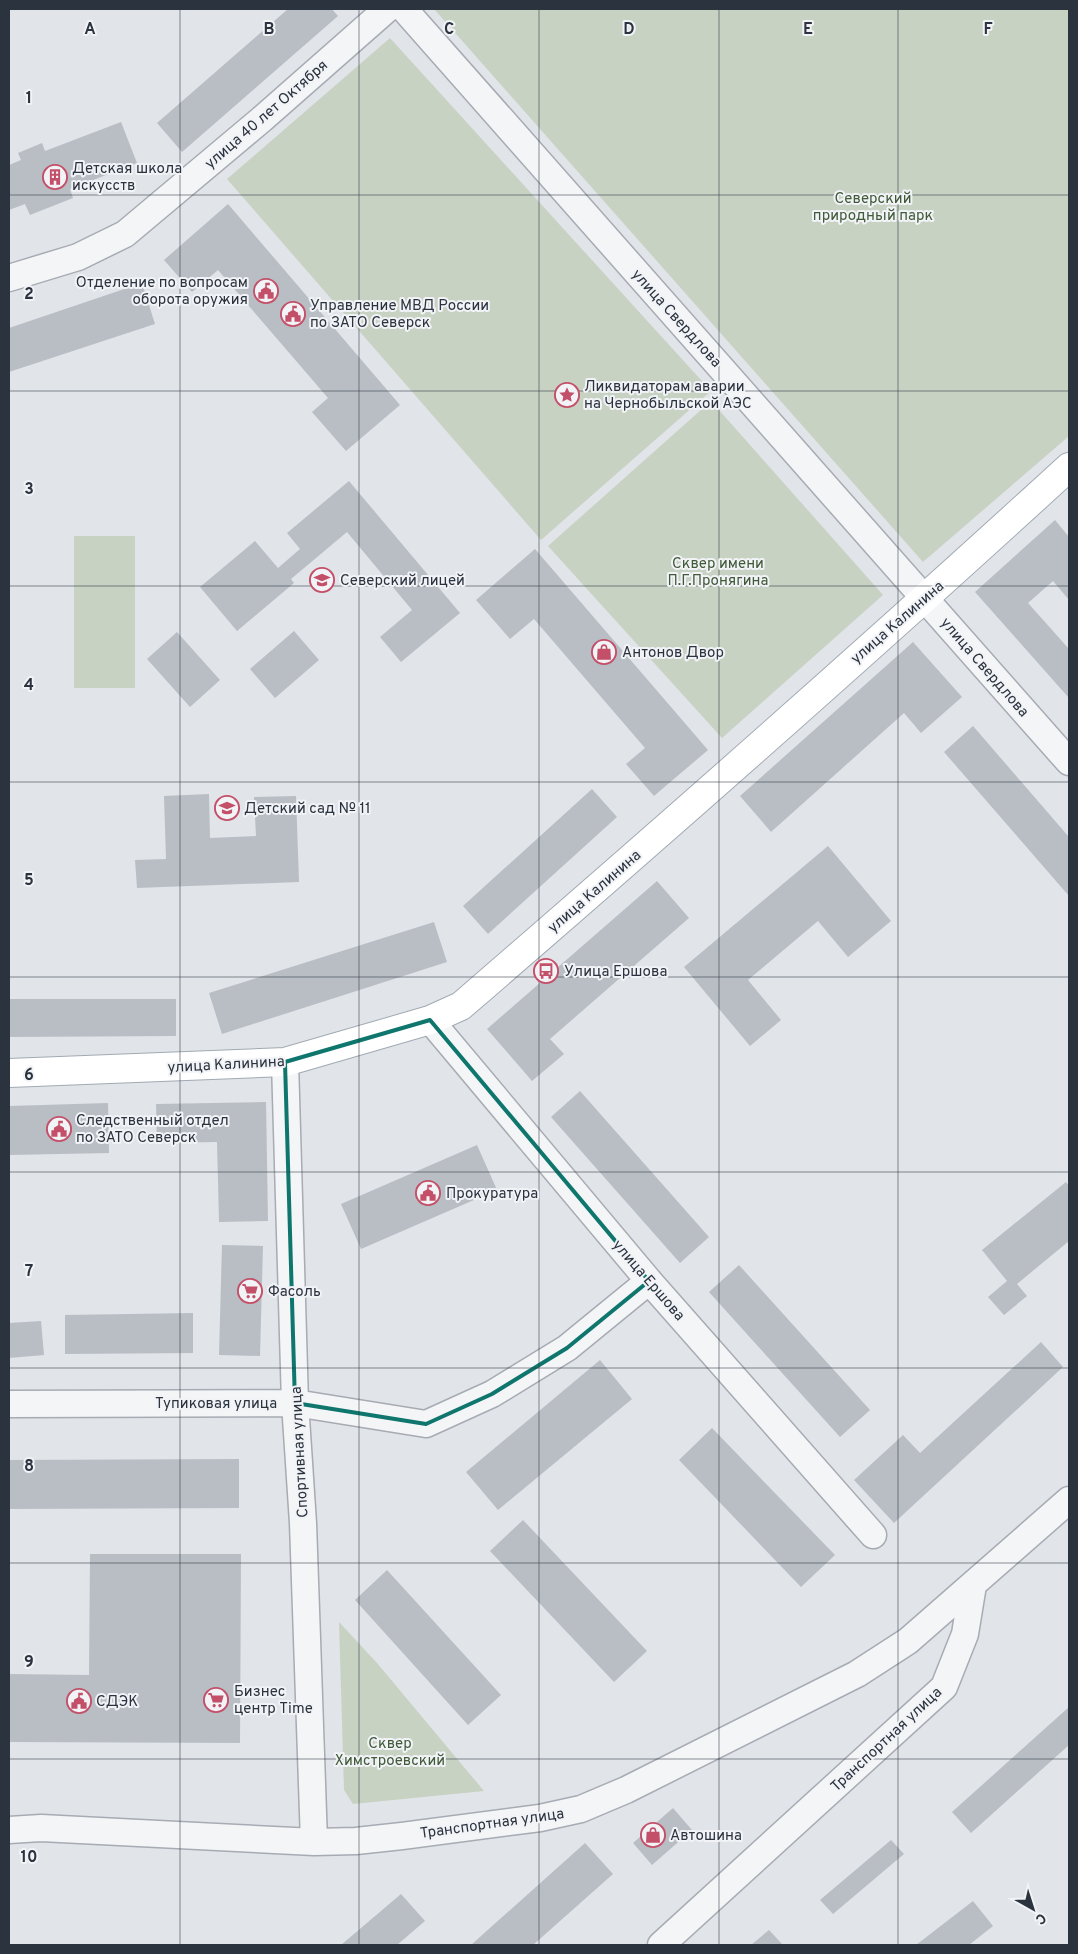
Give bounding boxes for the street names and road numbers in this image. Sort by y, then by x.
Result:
street label: улица 40 лет Октября [202,56,332,174]
street label: улица Свердлова [627,266,725,372]
street label: улица Калинина [847,577,949,669]
street label: улица Свердлова [935,614,1032,722]
street label: улица Калинина [544,846,646,938]
street label: улица Калинина [167,1053,285,1078]
street label: улица Ершова [607,1237,688,1325]
street label: Спортивная улица [288,1386,313,1518]
street label: Тупиковая улица [155,1395,277,1414]
street label: Транспортная улица [827,1684,947,1797]
street label: Транспортная улица [419,1805,565,1844]

